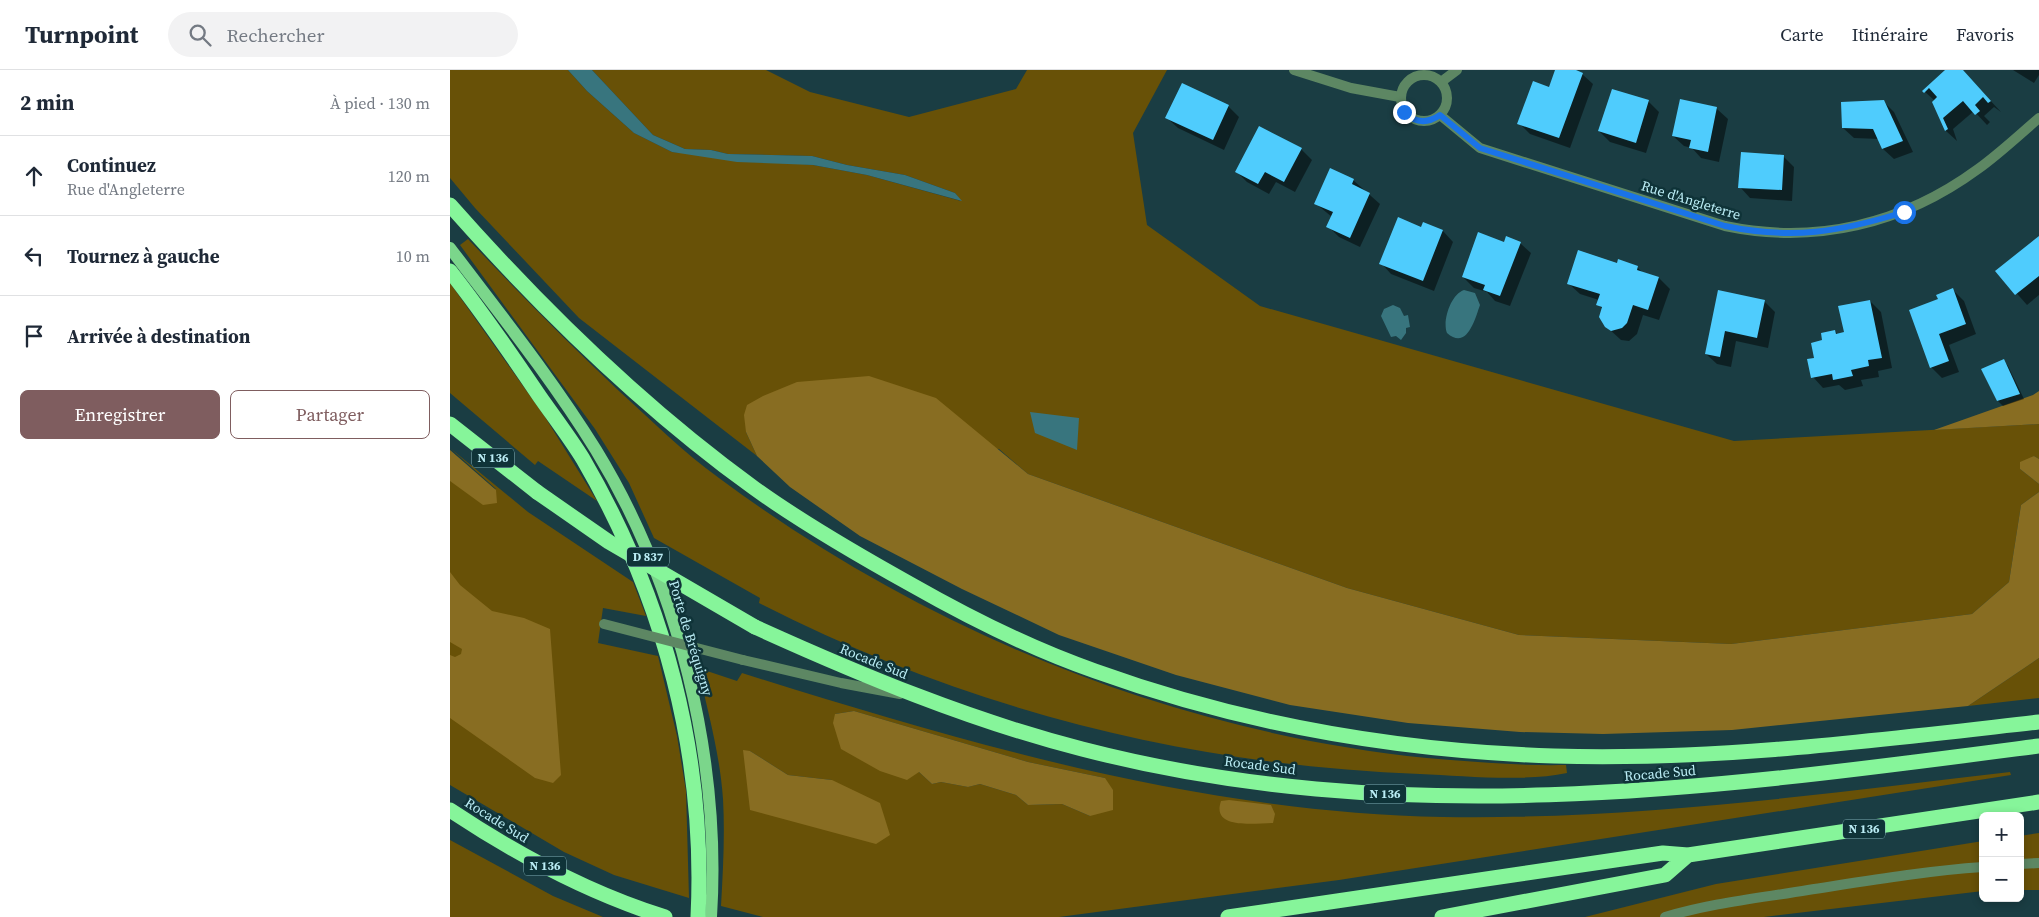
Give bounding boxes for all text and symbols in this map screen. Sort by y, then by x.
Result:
search box [168,12,518,57]
text: Turnpoint [25,18,138,51]
icon: search [186,21,214,49]
text: Rechercher [226,22,325,48]
text: Carte [1780,22,1824,47]
text: Itinéraire [1852,22,1928,47]
text: Favoris [1956,22,2014,47]
text: 2 min [20,88,75,117]
text: À pied · 130 m [330,92,430,114]
route end [1393,101,1416,124]
text: Continuez [67,152,156,178]
icon: ahead [20,162,48,190]
text: 120 m [388,165,430,187]
street label: Rue d'Angleterre [1639,175,1743,225]
text: Rue d'Angleterre [67,178,185,200]
route start [1893,201,1916,224]
icon: left [20,242,48,270]
text: Tournez à gauche [67,243,220,269]
text: 10 m [396,245,430,267]
icon: arrive [20,322,48,350]
text: Arrivée à destination [67,323,250,349]
button: Enregistrer [20,390,220,439]
button: Partager [230,390,430,439]
road number: N 136 [472,448,514,468]
road number: D 837 [627,548,669,567]
street label: Porte de Bréquigny [664,578,718,699]
street label: Rocade Sud [837,638,911,684]
street label: Rocade Sud [1223,751,1297,779]
street label: Rocade Sud [1623,760,1697,786]
road number: N 136 [1364,784,1406,804]
street label: Rocade Sud [461,792,533,848]
map controls [1979,812,2024,902]
button: + [1979,812,2024,857]
road number: N 136 [1843,820,1885,839]
road number: N 136 [524,856,566,876]
button: − [1979,857,2024,902]

